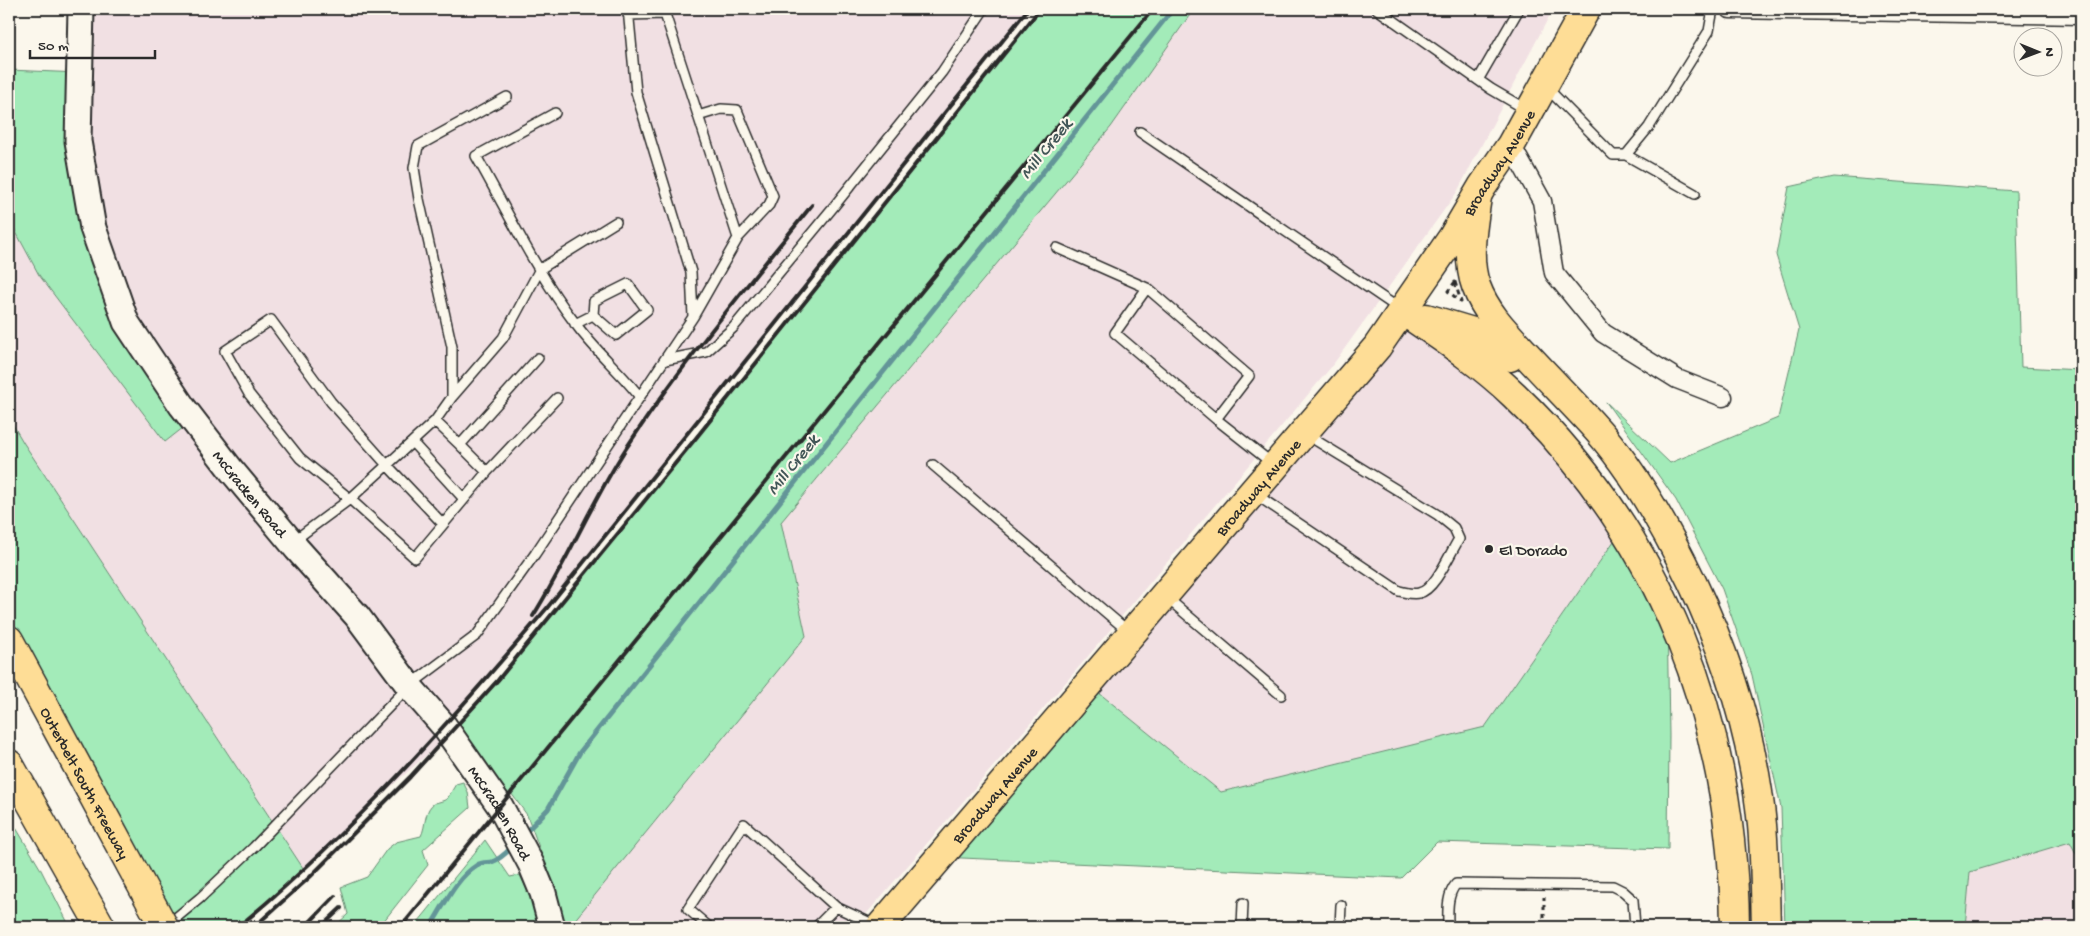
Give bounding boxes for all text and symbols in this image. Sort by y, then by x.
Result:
scale bar [30,28,155,60]
north arrow [2012,28,2062,78]
text: 50 m [38,38,69,56]
text: N [2040,47,2057,57]
street label: Broadway Avenue [1461,107,1542,221]
water label: Mill Creek [1016,114,1079,184]
water label: Mill Creek [763,430,826,500]
street label: Broadway Avenue [1213,436,1307,542]
street label: McCracken Road [207,448,291,544]
marker: El Dorado [1483,543,1495,555]
place label: El Dorado [1499,543,1567,562]
street label: Outerbelt South Freeway [34,705,132,864]
street label: Broadway Avenue [949,743,1044,849]
street label: McCracken Road [462,763,534,866]

